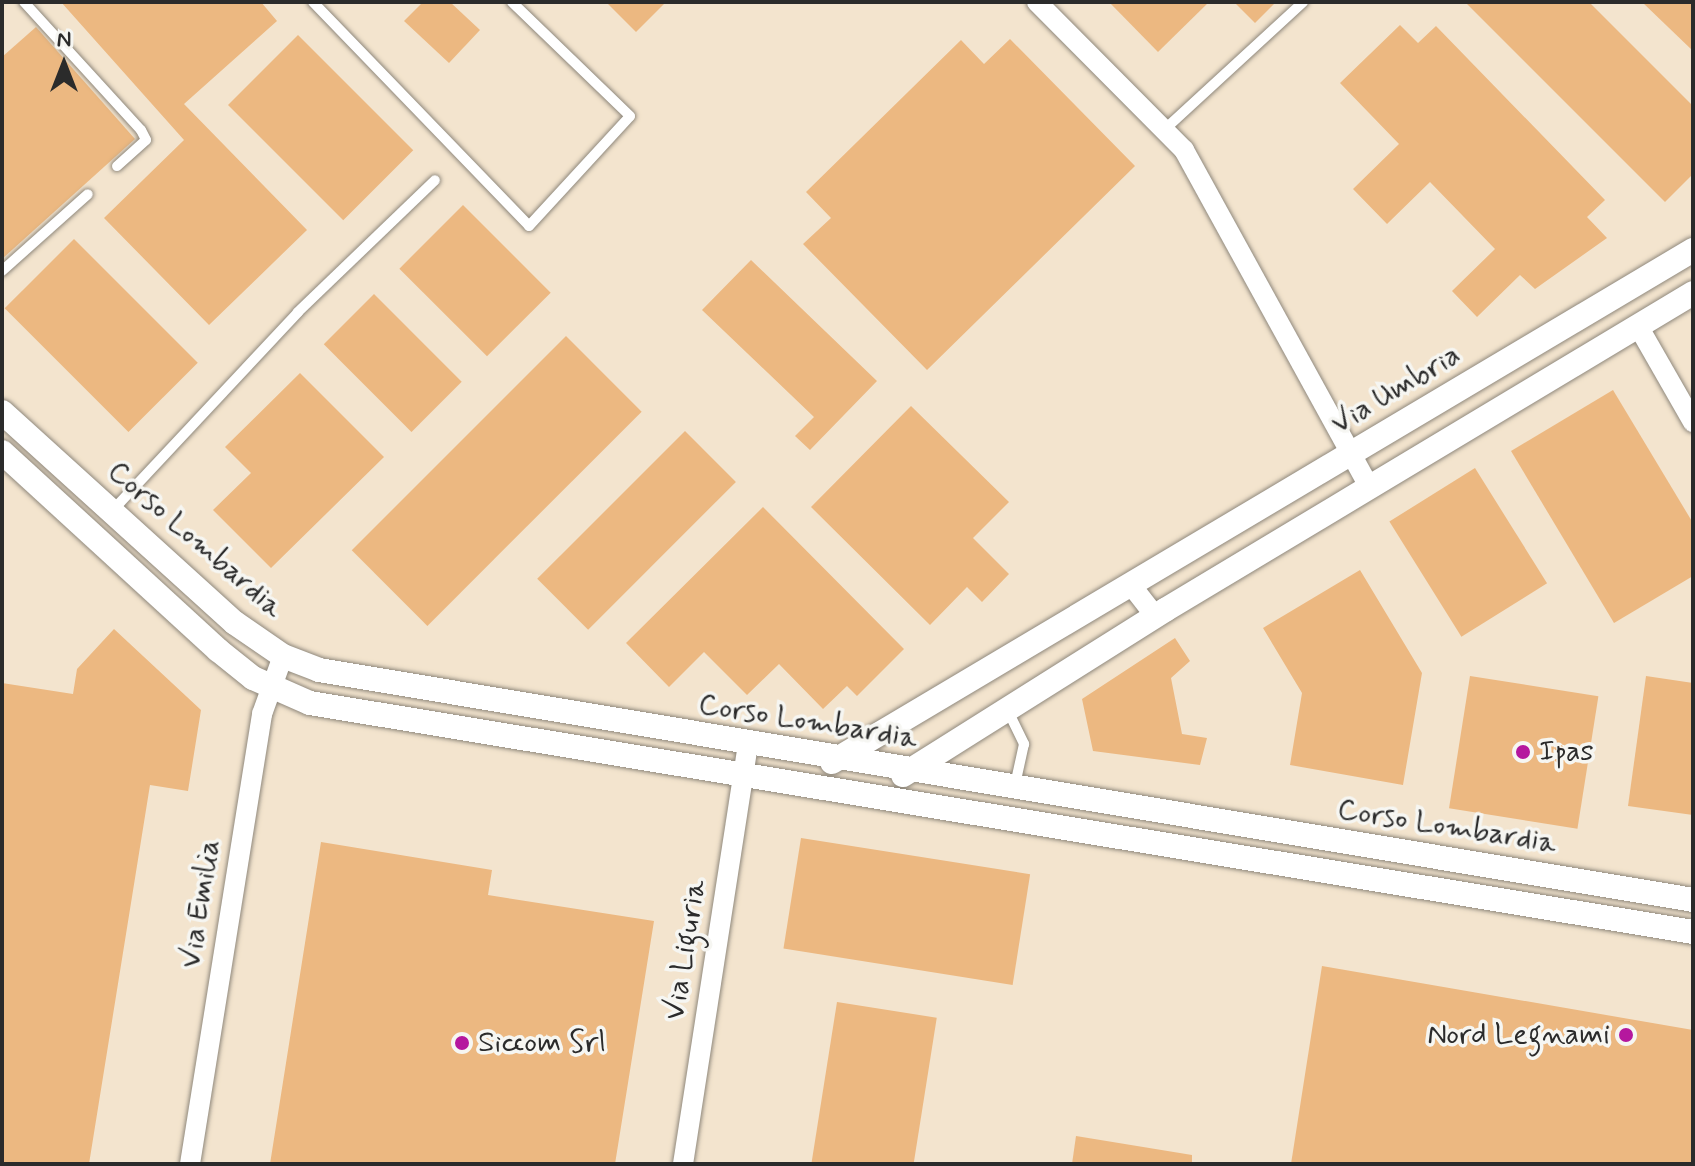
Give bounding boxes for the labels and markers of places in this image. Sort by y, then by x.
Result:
place label: Ipas [1539,734,1594,770]
marker: Ipas [1514,743,1532,761]
place label: Nord Legnami [1427,1017,1610,1053]
place label: Siccom Srl [478,1025,604,1061]
marker: Nord Legnami [1617,1026,1635,1044]
marker: Siccom Srl [453,1034,471,1052]

